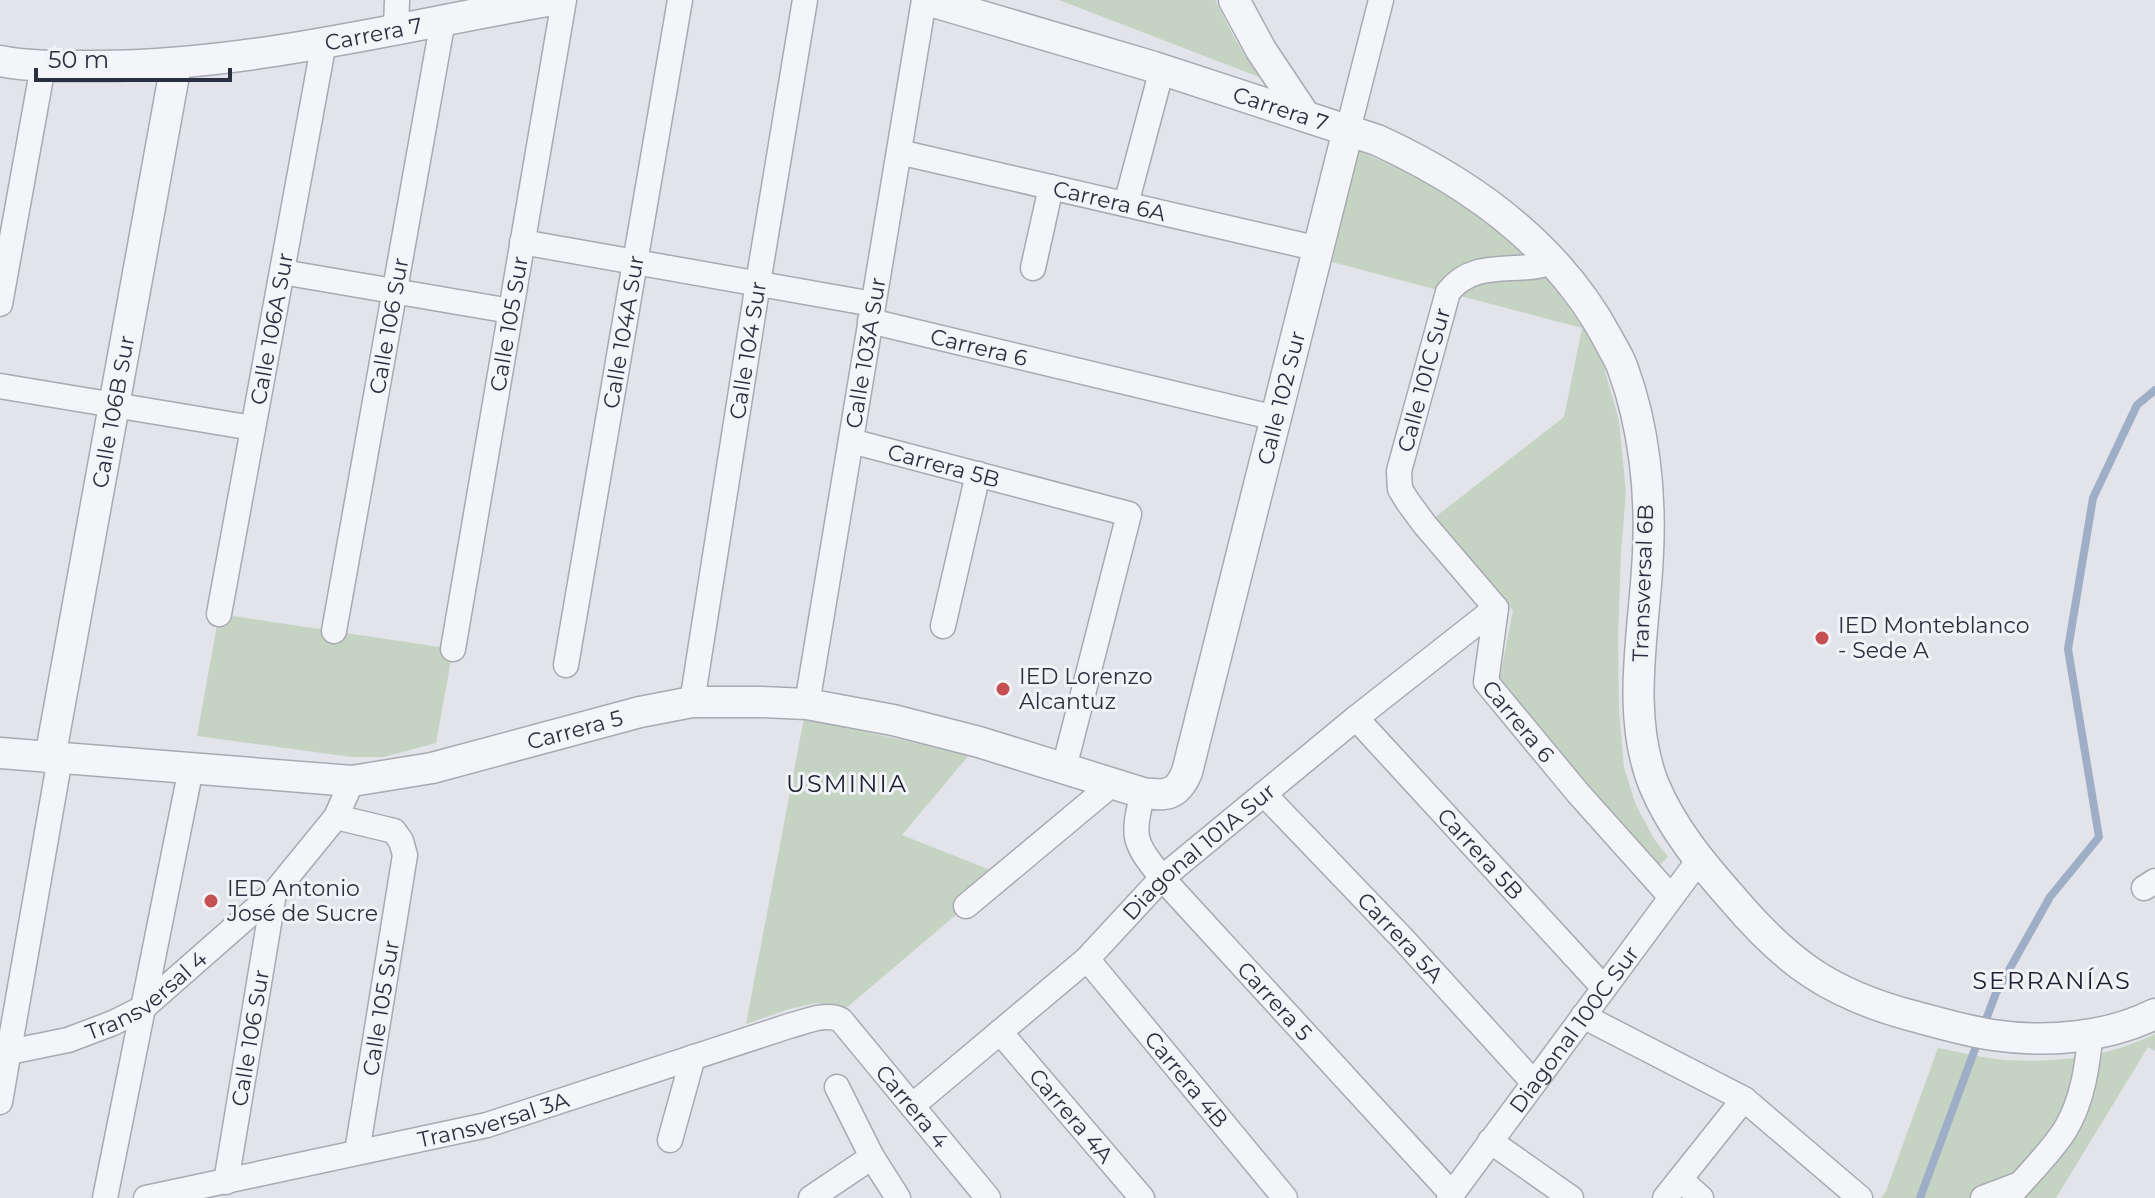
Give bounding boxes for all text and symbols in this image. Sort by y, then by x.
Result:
street label: Carrera 7 [323,11,424,56]
scale bar [36,32,230,82]
text: 50 m [48,45,109,74]
street label: Carrera 7 [1230,80,1332,137]
street label: Carrera 6A [1050,175,1169,227]
street label: Calle 106A Sur [244,251,299,407]
street label: Calle 104A Sur [597,253,650,411]
street label: Calle 105 Sur [484,254,534,394]
street label: Calle 106 Sur [363,255,414,396]
street label: Calle 103A Sur [840,275,891,430]
street label: Calle 104 Sur [723,279,772,421]
street label: Calle 101C Sur [1392,305,1456,455]
street label: Carrera 6 [928,322,1030,372]
street label: Calle 102 Sur [1251,328,1311,468]
street label: Calle 106B Sur [86,333,140,490]
street label: Carrera 5B [885,438,1003,493]
street label: Transversal 6B [1627,504,1659,662]
place label: IED Monteblanco - Sede A [1838,612,2029,664]
marker: IED Monteblanco - Sede A [1813,629,1831,647]
place label: IED Lorenzo Alcantuz [1019,663,1152,715]
street label: Carrera 6 [1476,674,1560,768]
marker: IED Lorenzo Alcantuz [994,680,1012,698]
street label: Carrera 5 [524,704,626,755]
district label: USMINIA [786,769,908,798]
street label: Diagonal 101A Sur [1117,777,1280,926]
street label: Carrera 5B [1432,802,1529,905]
place label: IED Antonio José de Sucre [226,875,378,927]
street label: Carrera 5A [1352,886,1450,988]
marker: IED Antonio José de Sucre [202,892,220,910]
street label: Calle 105 Sur [357,938,405,1078]
street label: Diagonal 100C Sur [1503,940,1645,1118]
street label: Transversal 4 [82,945,213,1046]
street label: Carrera 5 [1232,956,1318,1046]
district label: SERRANÍAS [1972,966,2132,995]
street label: Calle 106 Sur [225,968,275,1108]
street label: Carrera 4B [1139,1026,1234,1133]
street label: Carrera 4 [870,1059,955,1154]
street label: Carrera 4A [1024,1063,1120,1169]
street label: Transversal 3A [415,1086,572,1153]

